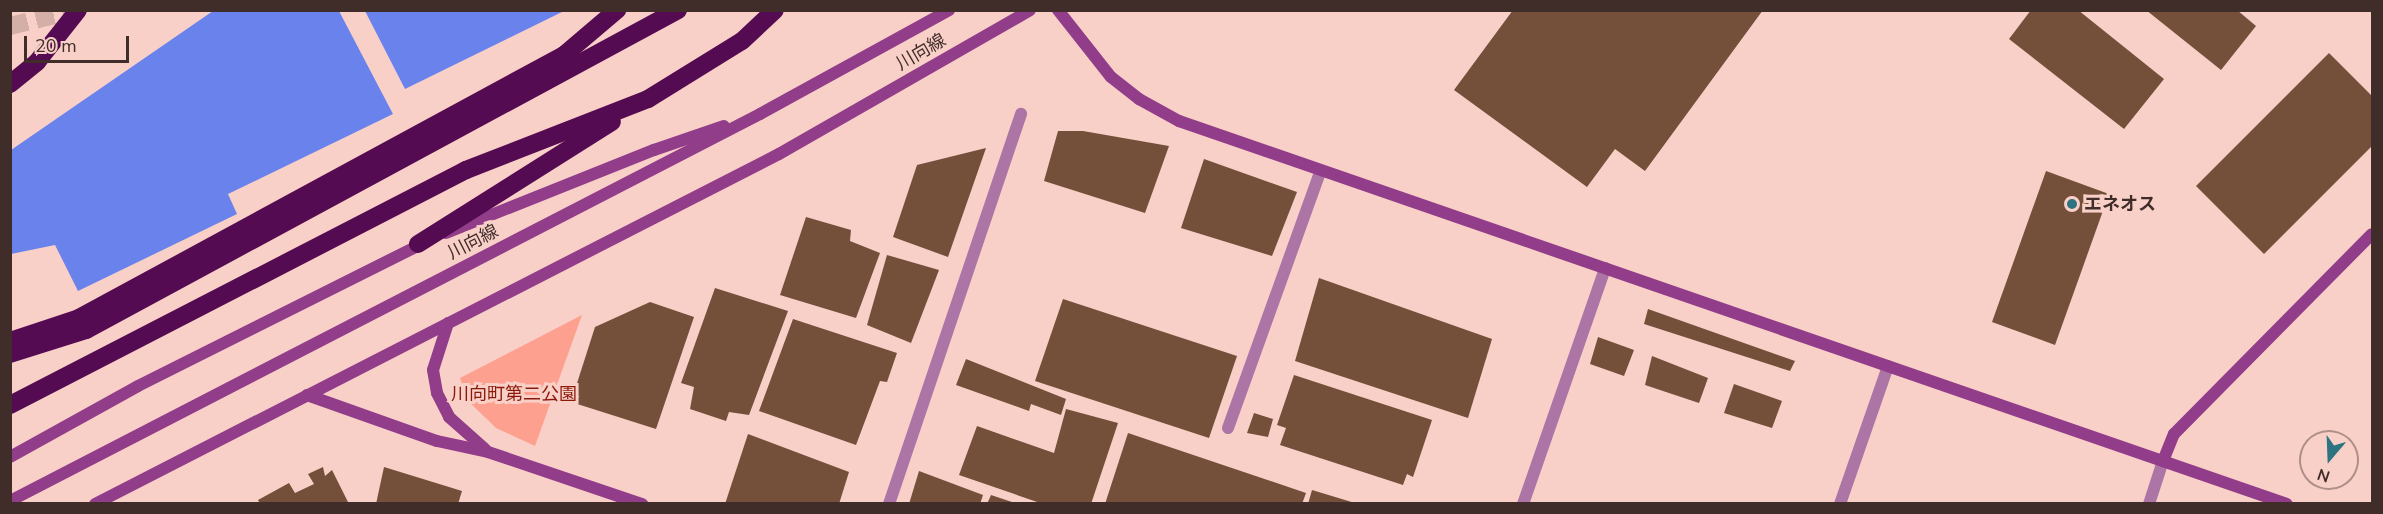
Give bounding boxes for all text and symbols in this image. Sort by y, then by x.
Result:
scale bar [27,24,132,62]
street label: 川向線 [892,29,950,75]
text: 20 m [35,34,77,58]
place label: エネオス [2084,193,2156,215]
marker: エネオス [2065,197,2079,211]
street label: 川向線 [444,220,502,264]
park label: 川向町第二公園 [451,383,577,405]
north arrow [2299,430,2359,490]
text: N [2315,463,2333,487]

